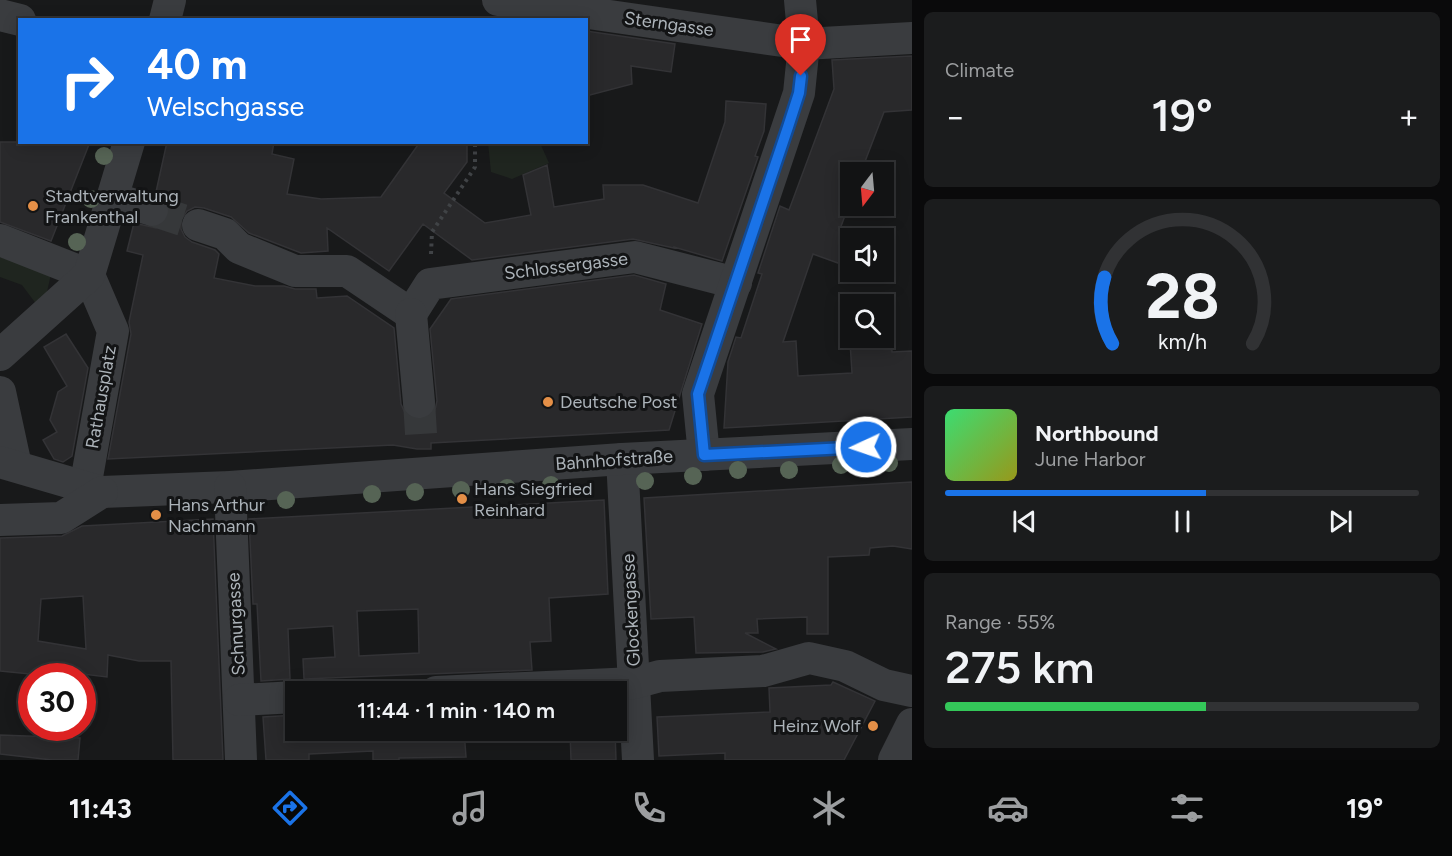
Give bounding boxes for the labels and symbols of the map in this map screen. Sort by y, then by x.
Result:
street label: Sterngasse [623,7,715,41]
pin [775,14,826,76]
north arrow [840,162,894,216]
place label: Stadtverwaltung Frankenthal [45,185,179,228]
marker: Stadtverwaltung Frankenthal [26,199,40,213]
street label: Schlossergasse [503,247,629,284]
street label: Rathausplatz [81,344,121,450]
place label: Deutsche Post [560,391,678,413]
marker: Deutsche Post [541,395,555,409]
position arrow [834,415,898,479]
street label: Bahnhofstraße [554,445,674,475]
place label: Hans Siegfried Reinhard [474,478,592,521]
marker: Hans Siegfried Reinhard [455,492,469,506]
place label: Hans Arthur Nachmann [168,494,265,537]
marker: Hans Arthur Nachmann [149,508,163,522]
street label: Glockengasse [617,553,645,667]
street label: Schnurgasse [222,572,250,676]
speed limit sign: 30 [18,663,96,741]
place label: Heinz Wolf [773,715,861,737]
marker: Heinz Wolf [866,719,880,733]

